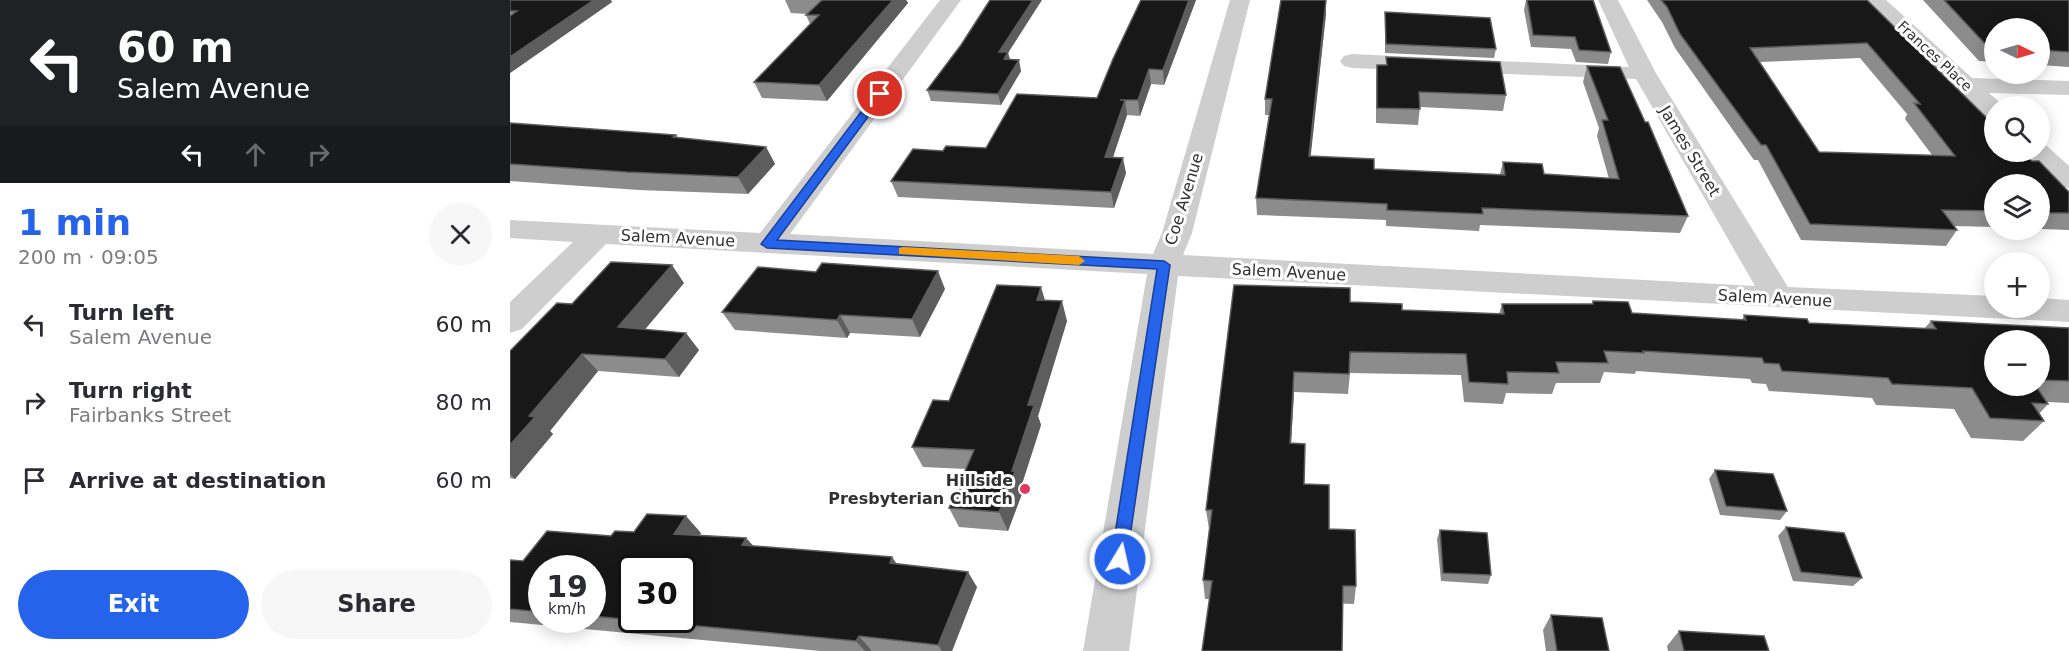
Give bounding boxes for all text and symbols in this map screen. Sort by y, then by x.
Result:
street label: Frances Place [1895,18,1975,94]
north arrow [1984,18,2050,84]
map controls [1984,18,2050,396]
text: 60 m [117,23,234,72]
icon: left [18,24,96,102]
pin [854,68,905,119]
text: Salem Avenue [117,73,310,104]
icon: arrive [863,77,896,110]
button: search [1984,96,2050,162]
street label: James Street [1655,102,1724,200]
icon: left [176,138,209,171]
icon: ahead [239,138,272,171]
icon: right [302,138,335,171]
street label: Coe Avenue [1161,151,1207,247]
button: layers [1984,174,2050,240]
text: 1 min [18,202,131,243]
button: close [429,203,492,266]
street label: Salem Avenue [620,226,736,250]
text: 200 m · 09:05 [18,245,159,269]
button: + [1984,252,2050,318]
street label: Salem Avenue [1231,260,1347,284]
street label: Salem Avenue [1717,286,1833,310]
text: Turn left [69,300,174,325]
icon: left [18,308,51,341]
text: 60 m [436,312,492,337]
text: Salem Avenue [69,325,212,349]
button: − [1984,330,2050,396]
text: Turn right [69,378,192,403]
icon: right [18,386,51,419]
text: 80 m [436,390,492,415]
text: Fairbanks Street [69,403,231,427]
icon: arrive [18,464,51,497]
text: Arrive at destination [69,468,326,493]
text: 60 m [436,468,492,493]
place label: Hillside Presbyterian Church [828,471,1013,508]
marker: Hillside Presbyterian Church [1018,482,1032,496]
position arrow [1088,527,1152,591]
speed limit sign: 30 [618,555,696,633]
text: 19 [546,569,588,604]
button: Exit [18,570,249,639]
button: Share [261,570,492,639]
text: km/h [548,600,586,618]

